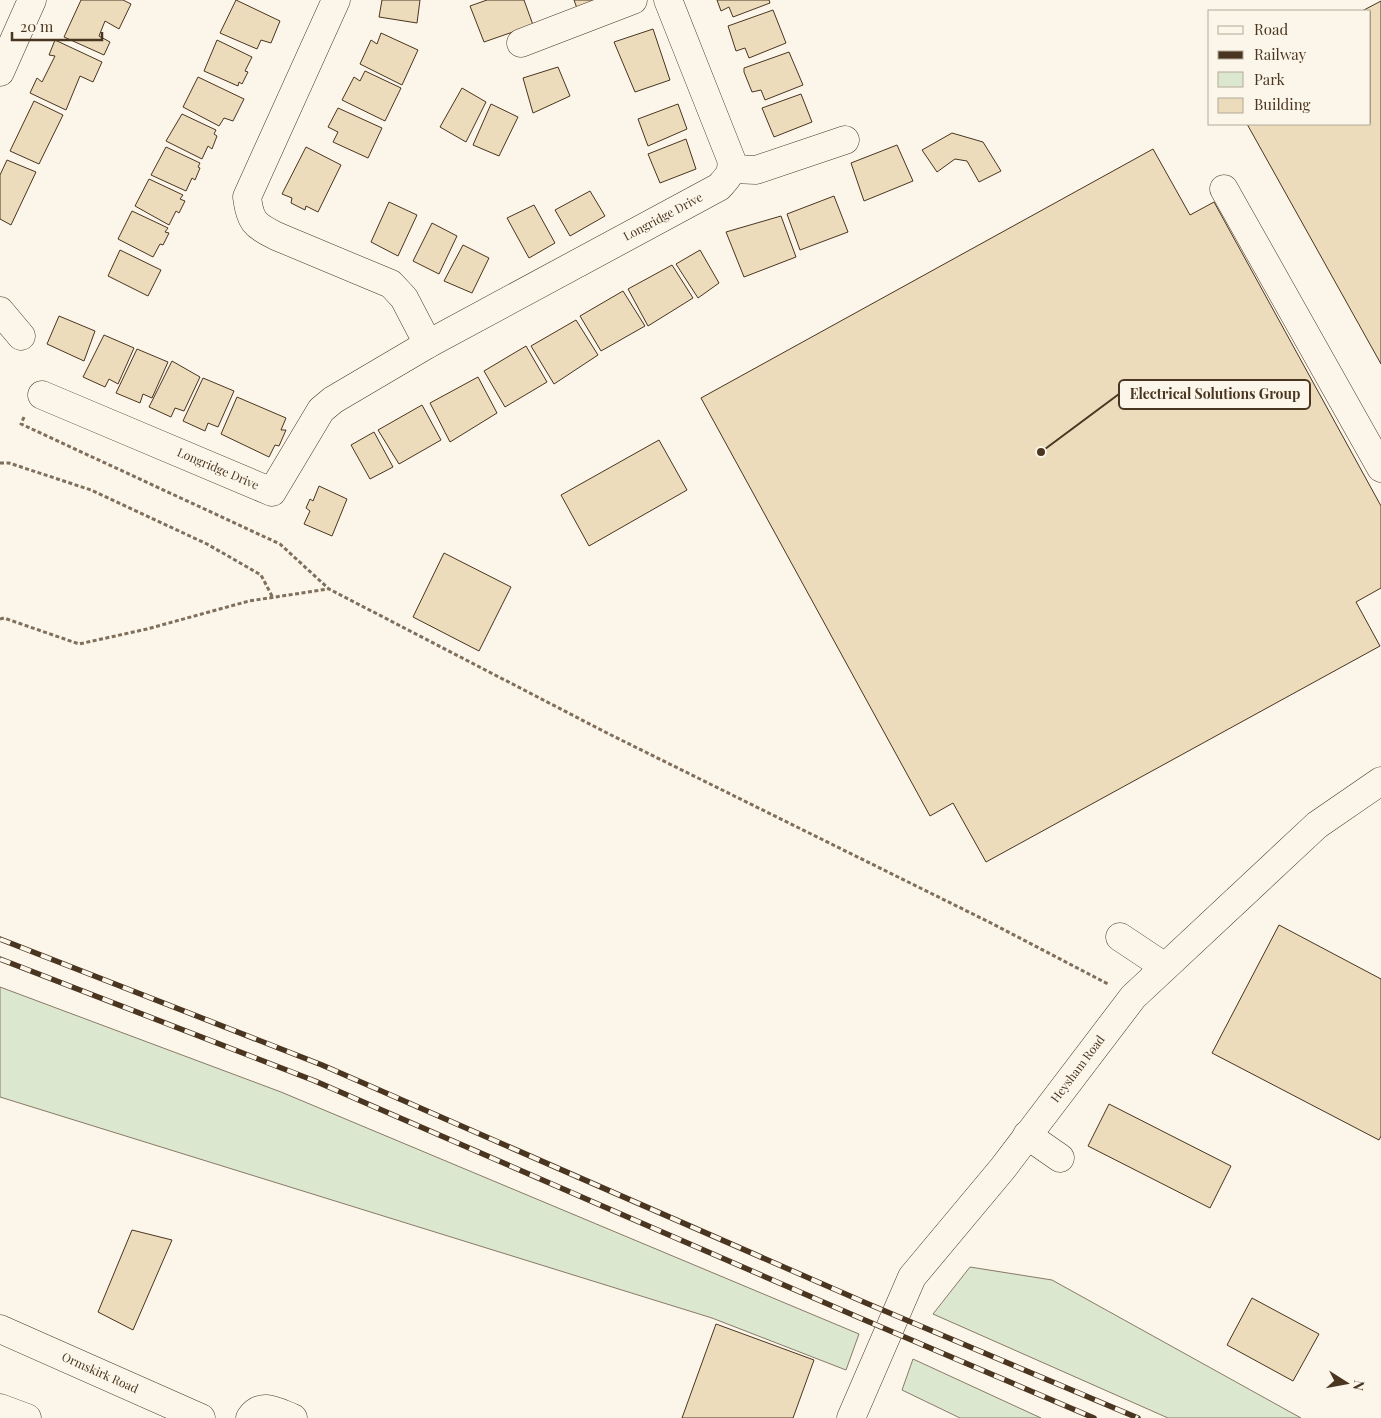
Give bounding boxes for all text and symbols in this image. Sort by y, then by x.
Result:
scale bar [12,10,102,42]
legend [1208,10,1371,125]
text: 20 m [20,16,54,36]
text: Road [1254,19,1288,39]
text: Railway [1254,44,1307,64]
text: Park [1254,69,1286,89]
text: Building [1254,94,1311,114]
street label: Longridge Drive [620,189,705,244]
callout: Electrical Solutions Group [1119,380,1310,409]
text: Electrical Solutions Group [1130,384,1300,403]
street label: Longridge Drive [175,444,262,493]
street label: Heysham Road [1047,1032,1108,1105]
street label: Ormskirk Road [60,1348,141,1396]
north arrow [1321,1358,1371,1408]
text: N [1349,1379,1370,1392]

